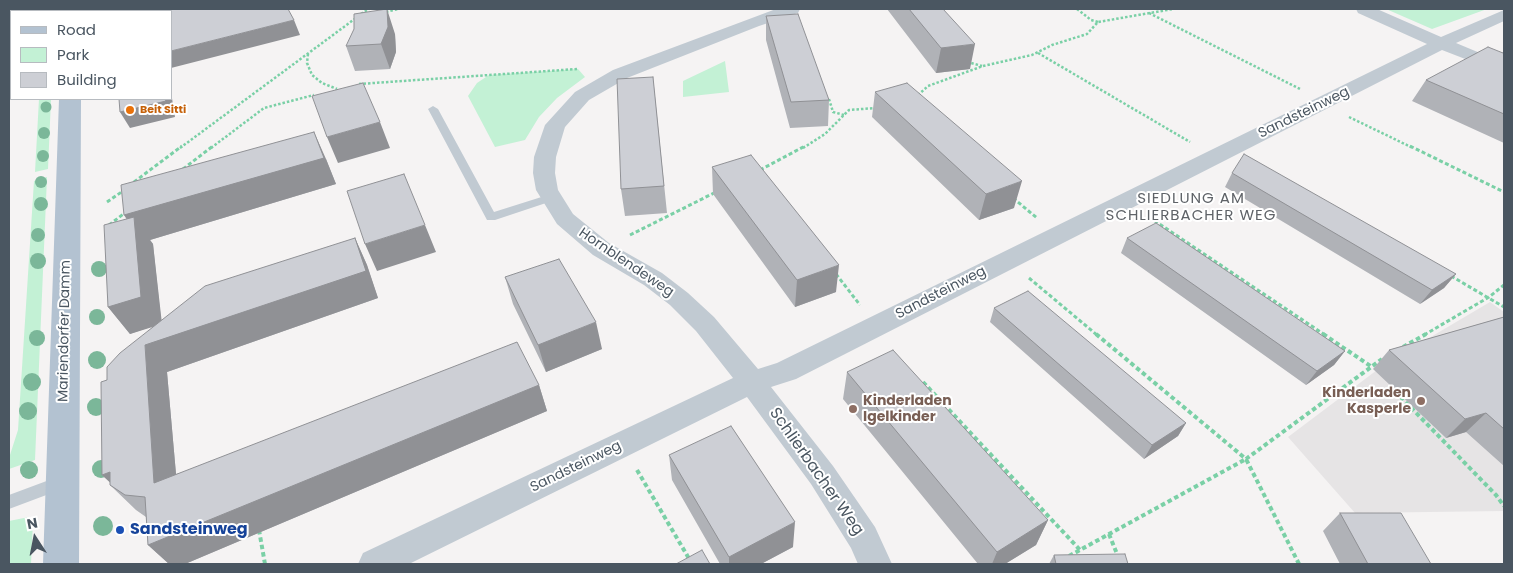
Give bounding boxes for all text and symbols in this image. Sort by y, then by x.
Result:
legend [10,10,172,100]
text: Road [57,19,96,40]
text: Park [57,44,89,65]
text: Building [57,69,117,90]
street label: Sandsteinweg [1256,84,1352,142]
place label: Beit Sitti [140,103,186,117]
marker: Beit Sitti [124,104,136,116]
district label: SIEDLUNG AM SCHLIERBACHER WEG [1103,190,1279,225]
street label: Hornblendeweg [575,225,677,301]
street label: Mariendorfer Damm [55,260,75,402]
street label: Sandsteinweg [893,263,989,323]
place label: Kinderladen Kasperle [1322,385,1411,418]
place label: Kinderladen Igelkinder [863,393,952,426]
marker: Kinderladen Kasperle [1415,395,1427,407]
marker: Kinderladen Igelkinder [847,403,859,415]
street label: Schlierbacher Weg [765,405,867,539]
street label: Sandsteinweg [528,438,624,496]
text: N [25,512,39,534]
north arrow [10,513,60,563]
place label: Sandsteinweg [130,520,248,540]
marker: Sandsteinweg [114,524,126,536]

